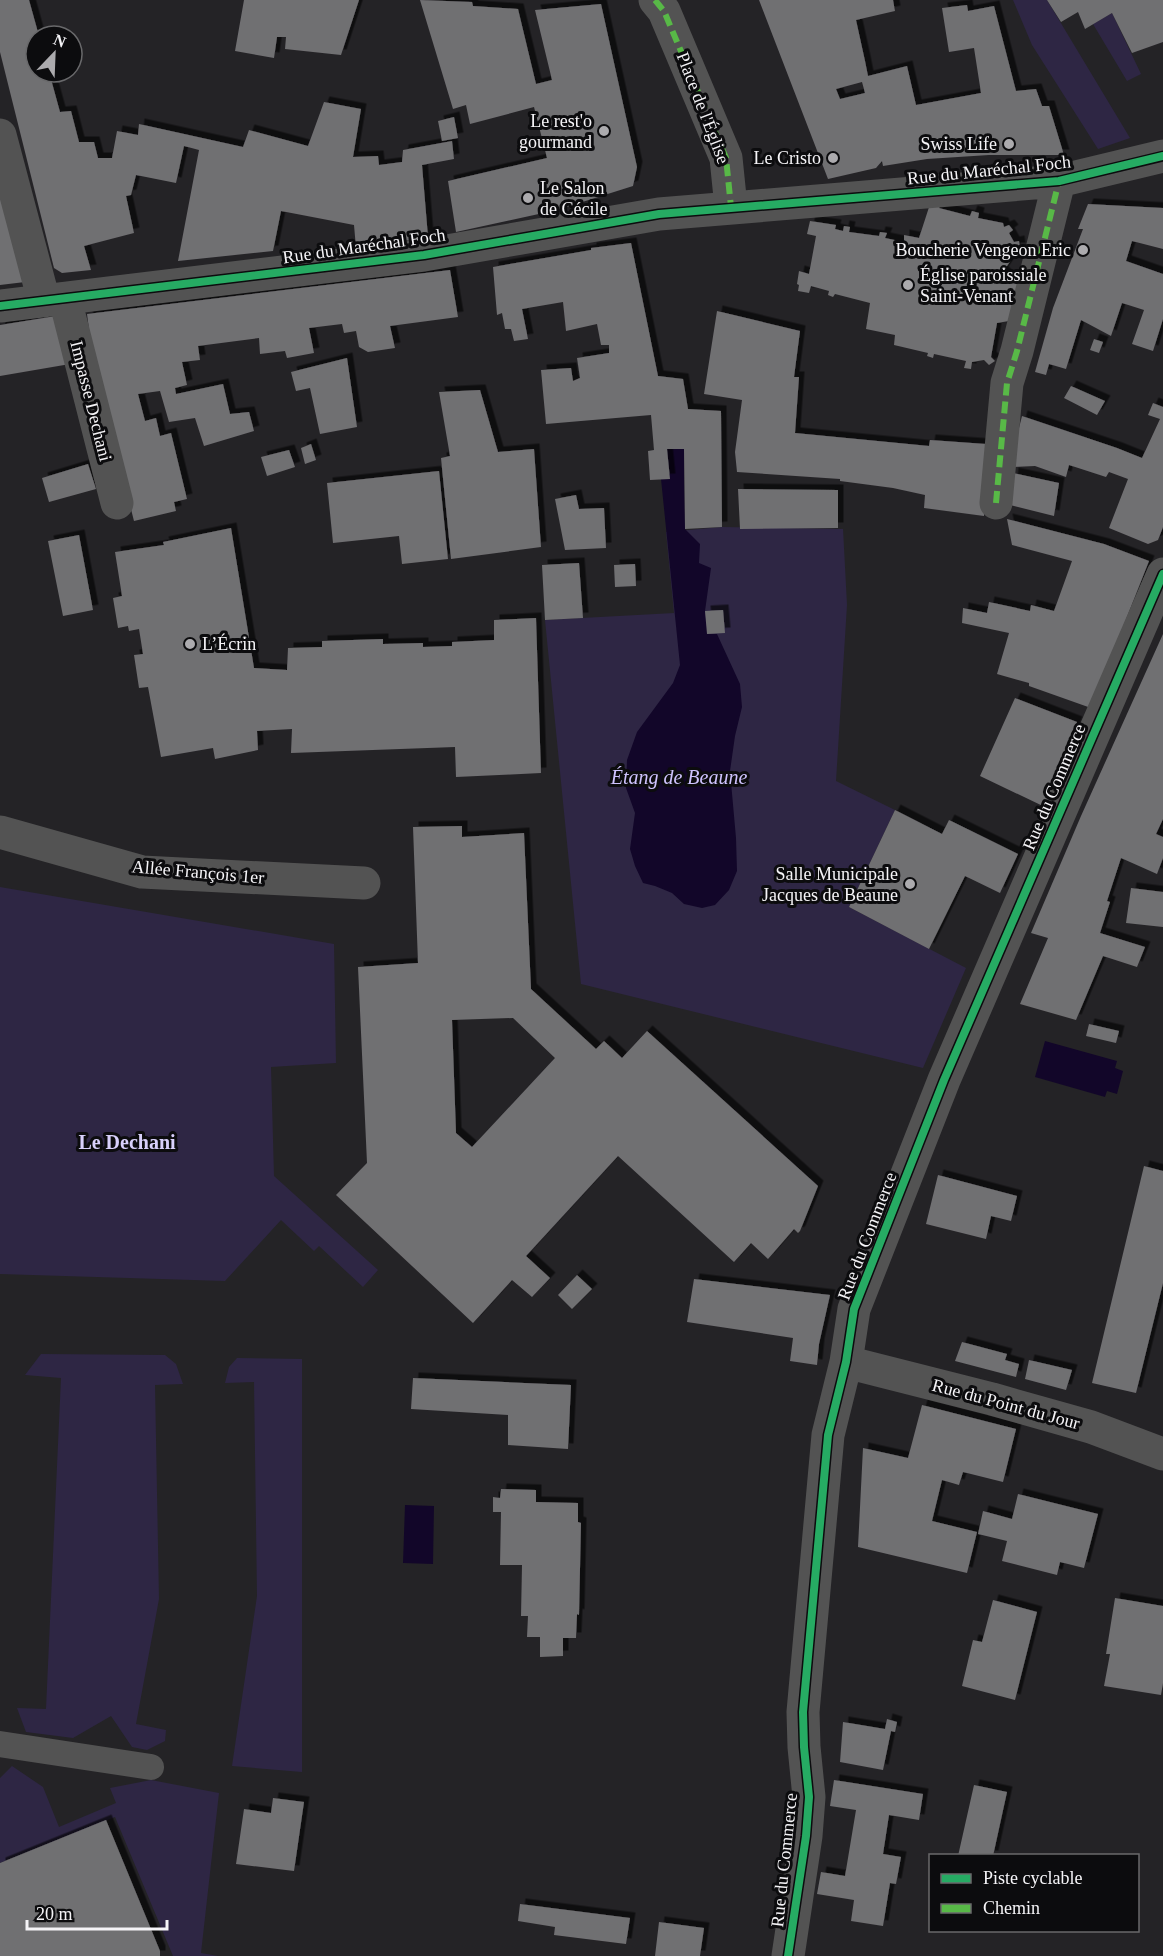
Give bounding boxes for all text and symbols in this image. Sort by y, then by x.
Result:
north arrow [24,24,84,84]
text: N [51,31,69,51]
street label: Place de l'Église [672,49,734,167]
place label: Le rest'o gourmand [519,111,592,152]
marker: Le rest'o gourmand [597,124,611,138]
place label: Swiss Life [921,134,997,154]
marker: Swiss Life [1002,137,1016,151]
place label: Le Cristo [754,148,821,168]
marker: Le Cristo [826,151,840,165]
street label: Rue du Maréchal Foch [906,151,1072,189]
place label: Le Salon de Cécile [540,178,607,219]
marker: Le Salon de Cécile [521,191,535,205]
street label: Rue du Maréchal Foch [281,225,447,267]
place label: Boucherie Vengeon Eric [895,240,1071,260]
marker: Boucherie Vengeon Eric [1076,243,1090,257]
place label: Église paroissiale Saint-Venant [920,264,1046,306]
marker: Église paroissiale Saint-Venant [901,278,915,292]
street label: Impasse Dechani [66,339,116,463]
place label: L’Écrin [202,633,256,654]
marker: L’Écrin [183,637,197,651]
street label: Rue du Commerce [1018,721,1090,853]
water label: Étang de Beaune [610,766,747,789]
street label: Allée François 1er [131,856,265,888]
place label: Salle Municipale Jacques de Beaune [762,864,898,905]
marker: Salle Municipale Jacques de Beaune [903,877,917,891]
district label: Le Dechani [78,1131,176,1153]
street label: Rue du Commerce [833,1169,901,1303]
street label: Rue du Point du Jour [930,1375,1082,1433]
street label: Rue du Commerce [767,1792,801,1928]
legend [929,1854,1139,1932]
text: Piste cyclable [983,1868,1082,1888]
scale bar [27,1893,166,1931]
text: Chemin [983,1898,1040,1918]
text: 20 m [36,1904,73,1924]

